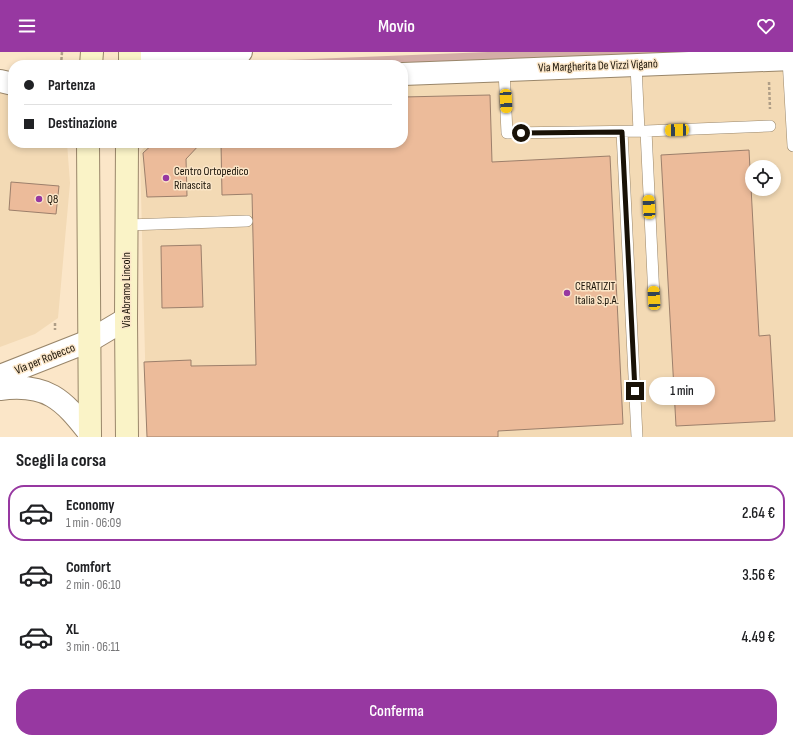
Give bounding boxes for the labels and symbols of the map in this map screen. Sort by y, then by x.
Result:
street label: Via Margherita De Vizzi Viganò [538,56,658,76]
car [499,89,513,113]
route start [512,124,530,142]
car [665,124,689,136]
place label: Centro Ortopedico Rinascita [174,164,248,193]
marker: Centro Ortopedico Rinascita [161,173,171,183]
place label: Q8 [47,192,58,207]
marker: Q8 [34,194,44,204]
car [642,195,656,219]
street label: Via Abramo Lincoln [119,252,134,328]
place label: CERATIZIT Italia S.p.A. [575,279,619,308]
car [647,286,661,310]
marker: CERATIZIT Italia S.p.A. [562,288,572,298]
street label: Via per Robecco [13,340,77,378]
callout: 1 min [649,377,715,405]
route end [626,382,644,400]

